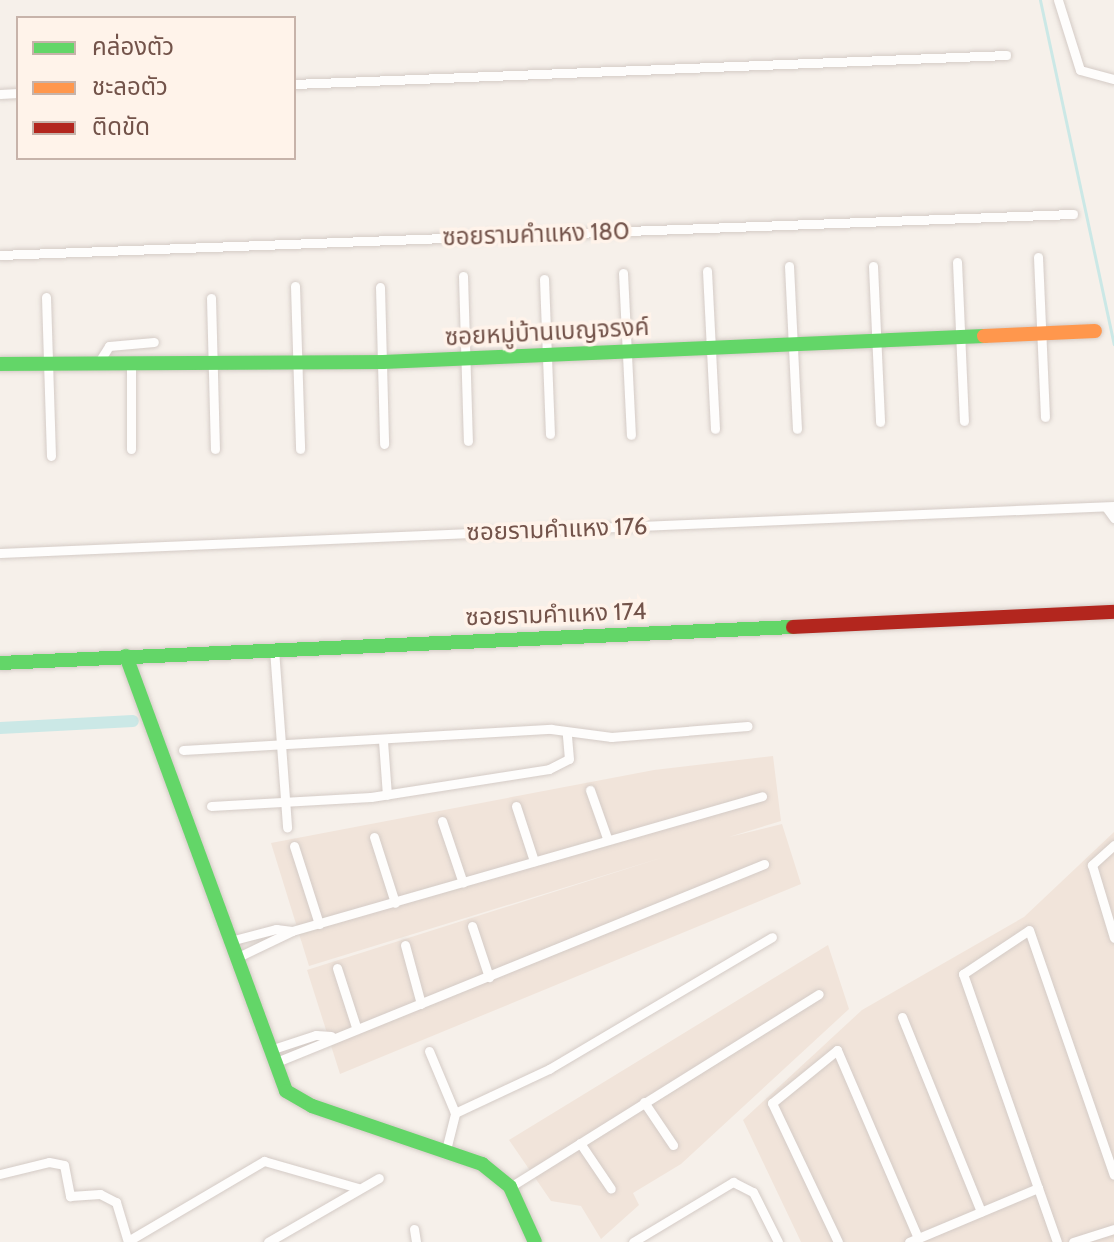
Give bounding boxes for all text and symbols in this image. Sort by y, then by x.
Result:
legend [16,16,296,160]
text: คล่องตัว [92,32,174,61]
text: ชะลอตัว [92,72,168,101]
text: ติดขัด [92,112,150,141]
street label: ซอยรามคำแหง 180 [442,216,630,252]
street label: ซอยหมู่บ้านเบญจรงค์ [444,312,650,352]
street label: ซอยรามคำแหง 176 [466,511,648,547]
street label: ซอยรามคำแหง 174 [465,596,647,632]

